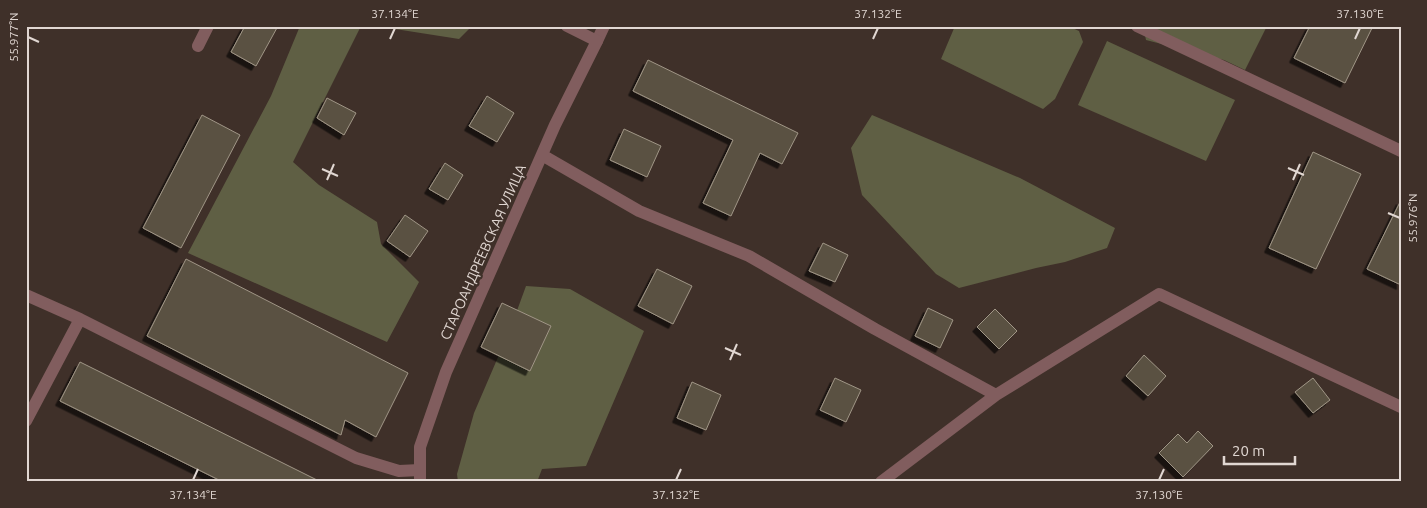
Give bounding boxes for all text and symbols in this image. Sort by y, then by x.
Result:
text: 37.134°E [371,7,419,20]
text: 37.132°E [854,7,902,20]
text: 37.130°E [1336,7,1384,20]
text: 55.977°N [7,12,20,62]
street label: СТАРОАНДРЕЕВСКАЯ УЛИЦА [437,162,529,342]
text: 55.976°N [1406,193,1419,243]
scale bar [1224,433,1296,465]
text: 20 m [1232,442,1265,459]
text: 37.134°E [169,488,217,501]
text: 37.132°E [652,488,700,501]
text: 37.130°E [1135,488,1183,501]

